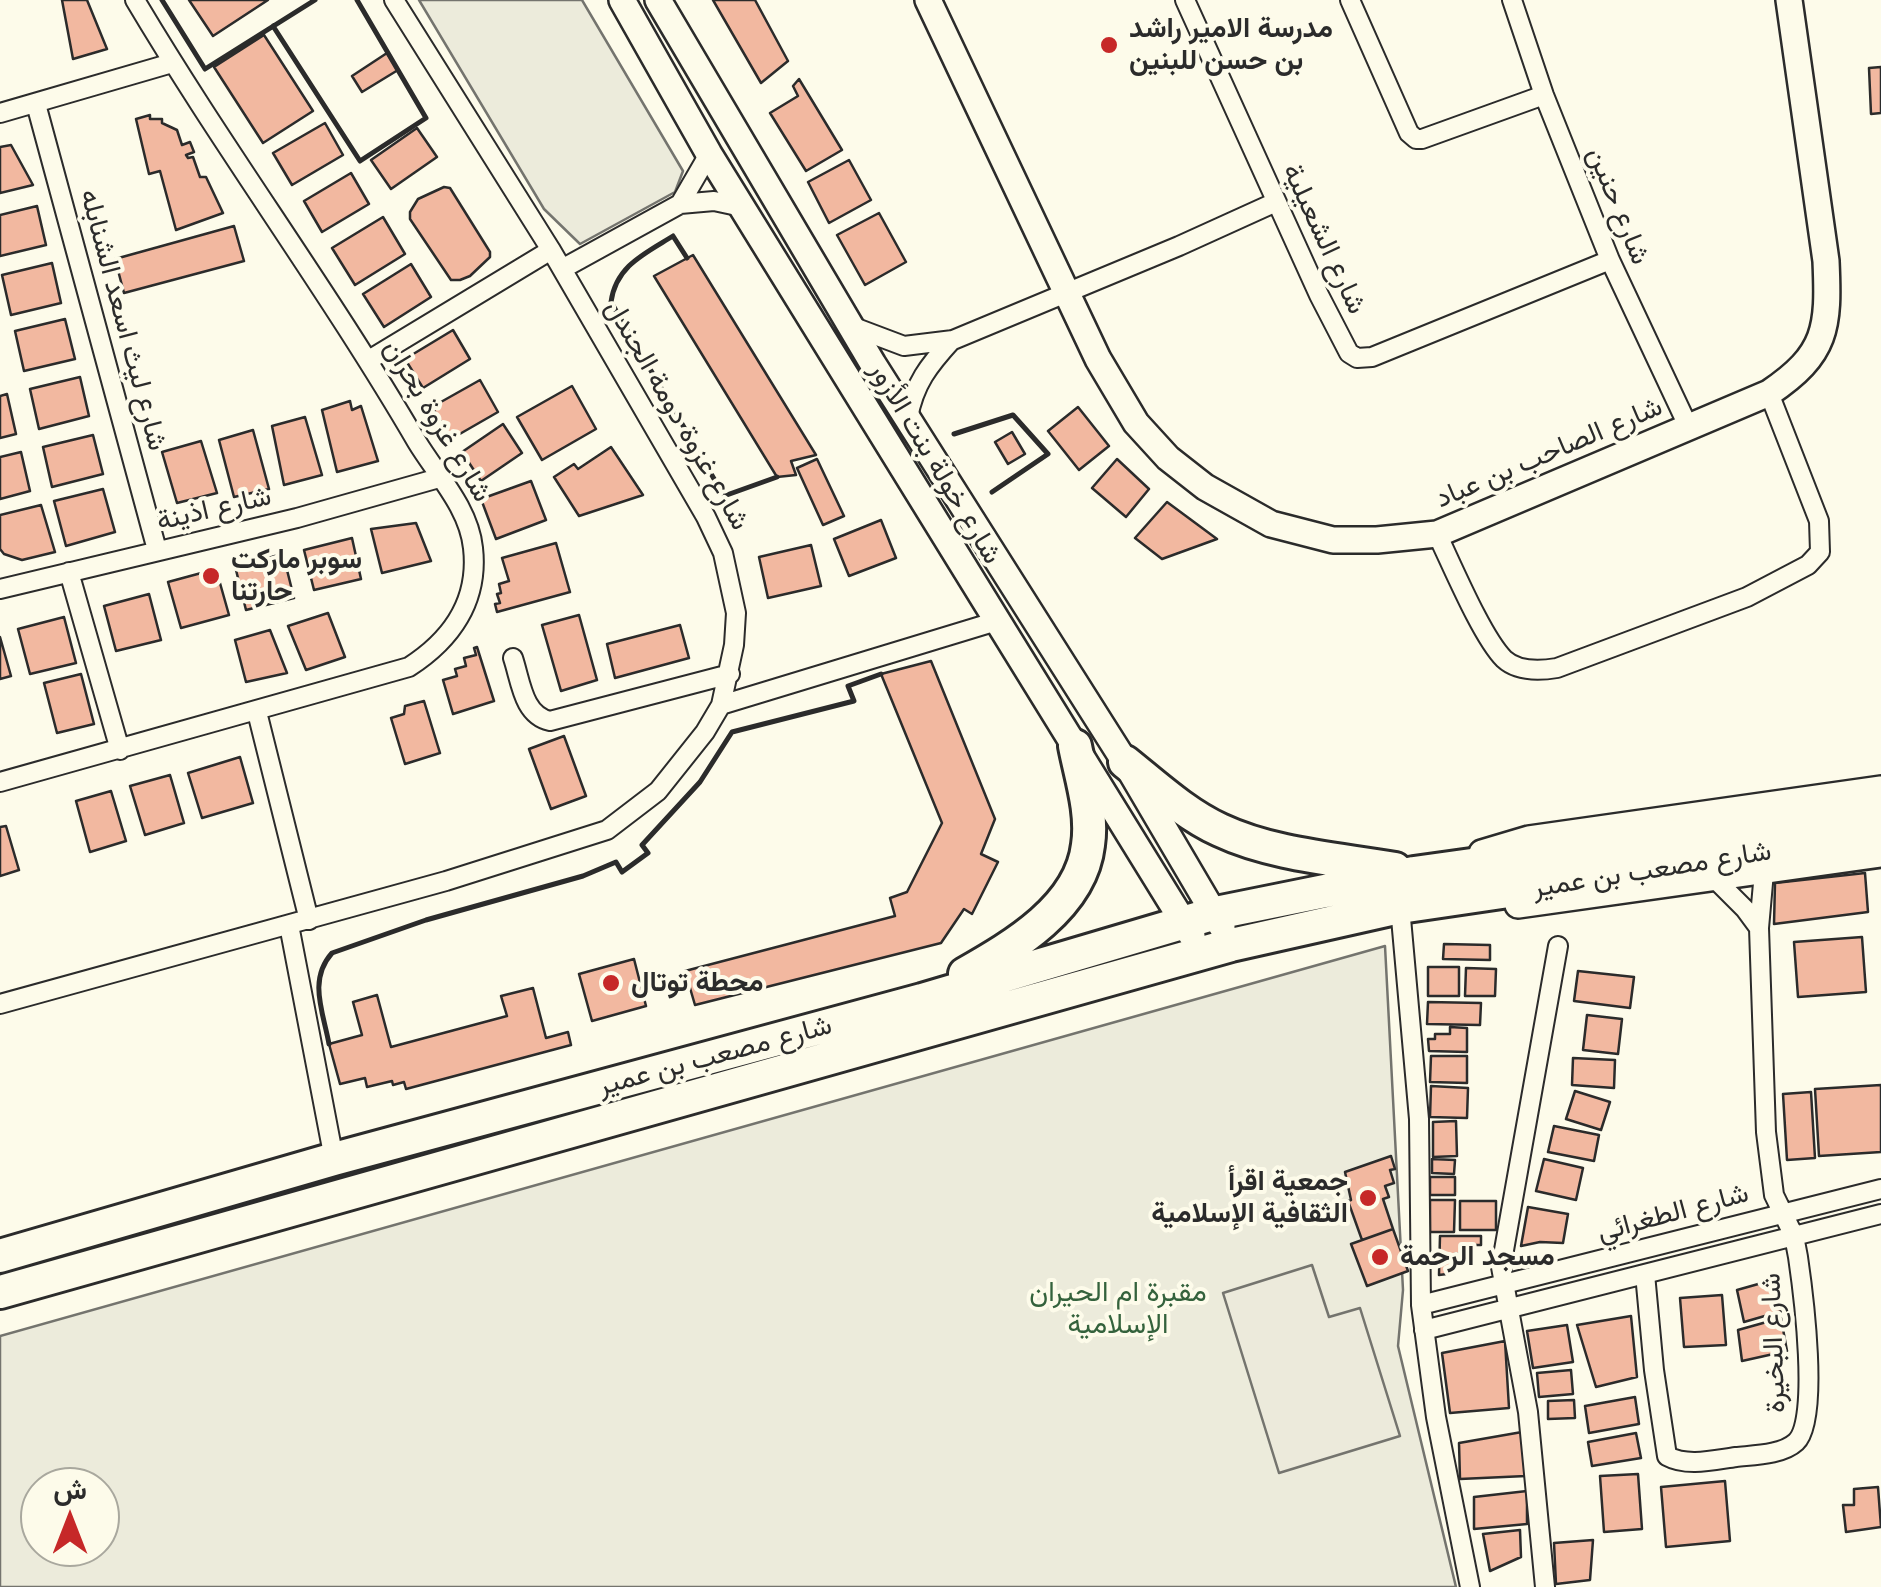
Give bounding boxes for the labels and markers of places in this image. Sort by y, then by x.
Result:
place label: مدرسة الامير راشد بن حسن للبنين [1129,12,1333,78]
marker: مدرسة الامير راشد بن حسن للبنين [1098,34,1120,56]
place label: سوبر ماركت حارتنا [231,543,362,609]
marker: سوبر ماركت حارتنا [200,565,222,587]
place label: محطة توتال [631,966,763,1000]
marker: محطة توتال [600,972,622,994]
place label: جمعية اقرأ الثقافية الإسلامية [1151,1165,1348,1231]
marker: جمعية اقرأ الثقافية الإسلامية [1357,1187,1379,1209]
place label: مسجد الرحمة [1400,1240,1555,1274]
marker: مسجد الرحمة [1369,1246,1391,1268]

